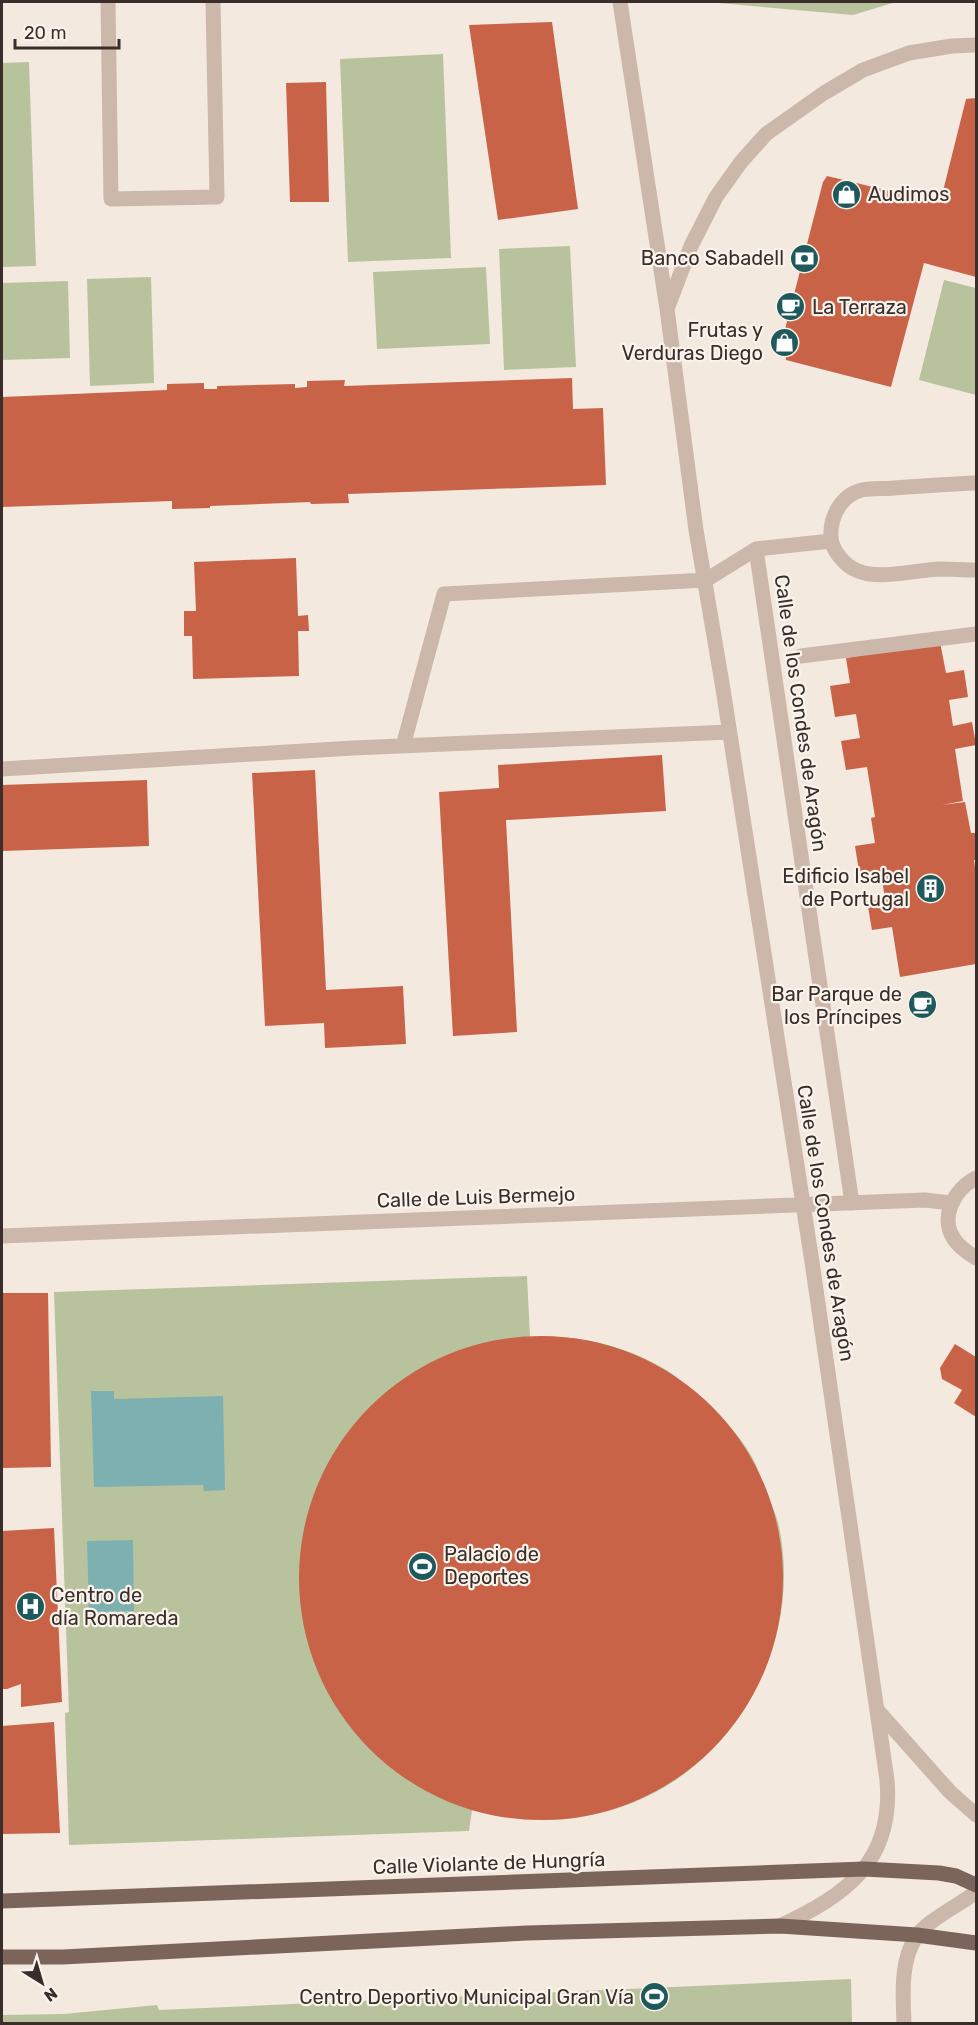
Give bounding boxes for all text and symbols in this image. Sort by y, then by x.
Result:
scale bar [15,12,118,50]
text: 20 m [24,22,66,44]
shop icon: Audimos [831,178,863,210]
place label: Audimos [868,182,950,206]
bank icon: Banco Sabadell [789,242,821,274]
place label: Banco Sabadell [641,246,784,270]
cafe icon: La Terraza [775,291,807,323]
place label: La Terraza [812,295,907,319]
place label: Frutas y Verduras Diego [622,318,763,365]
shop icon: Frutas y Verduras Diego [768,326,800,358]
street label: Calle de los Condes de Aragón [770,573,832,853]
place label: Edificio Isabel de Portugal [782,864,909,911]
building icon: Edificio Isabel de Portugal [914,872,946,904]
place label: Bar Parque de los Príncipes [771,982,902,1029]
cafe icon: Bar Parque de los Príncipes [907,989,939,1021]
street label: Calle de los Condes de Aragón [792,1083,860,1363]
street label: Calle de Luis Bermejo [376,1182,576,1212]
place label: Palacio de Deportes [444,1542,539,1589]
sports icon: Palacio de Deportes [407,1550,439,1582]
place label: Centro de día Romareda [51,1583,179,1630]
hospital icon: Centro de día Romareda [14,1591,46,1623]
street label: Calle Violante de Hungría [372,1847,606,1879]
north arrow [12,1953,72,2013]
sports icon: Centro Deportivo Municipal Gran Vía [639,1981,671,2013]
text: N [40,1984,61,2006]
place label: Centro Deportivo Municipal Gran Vía [299,1985,634,2009]

